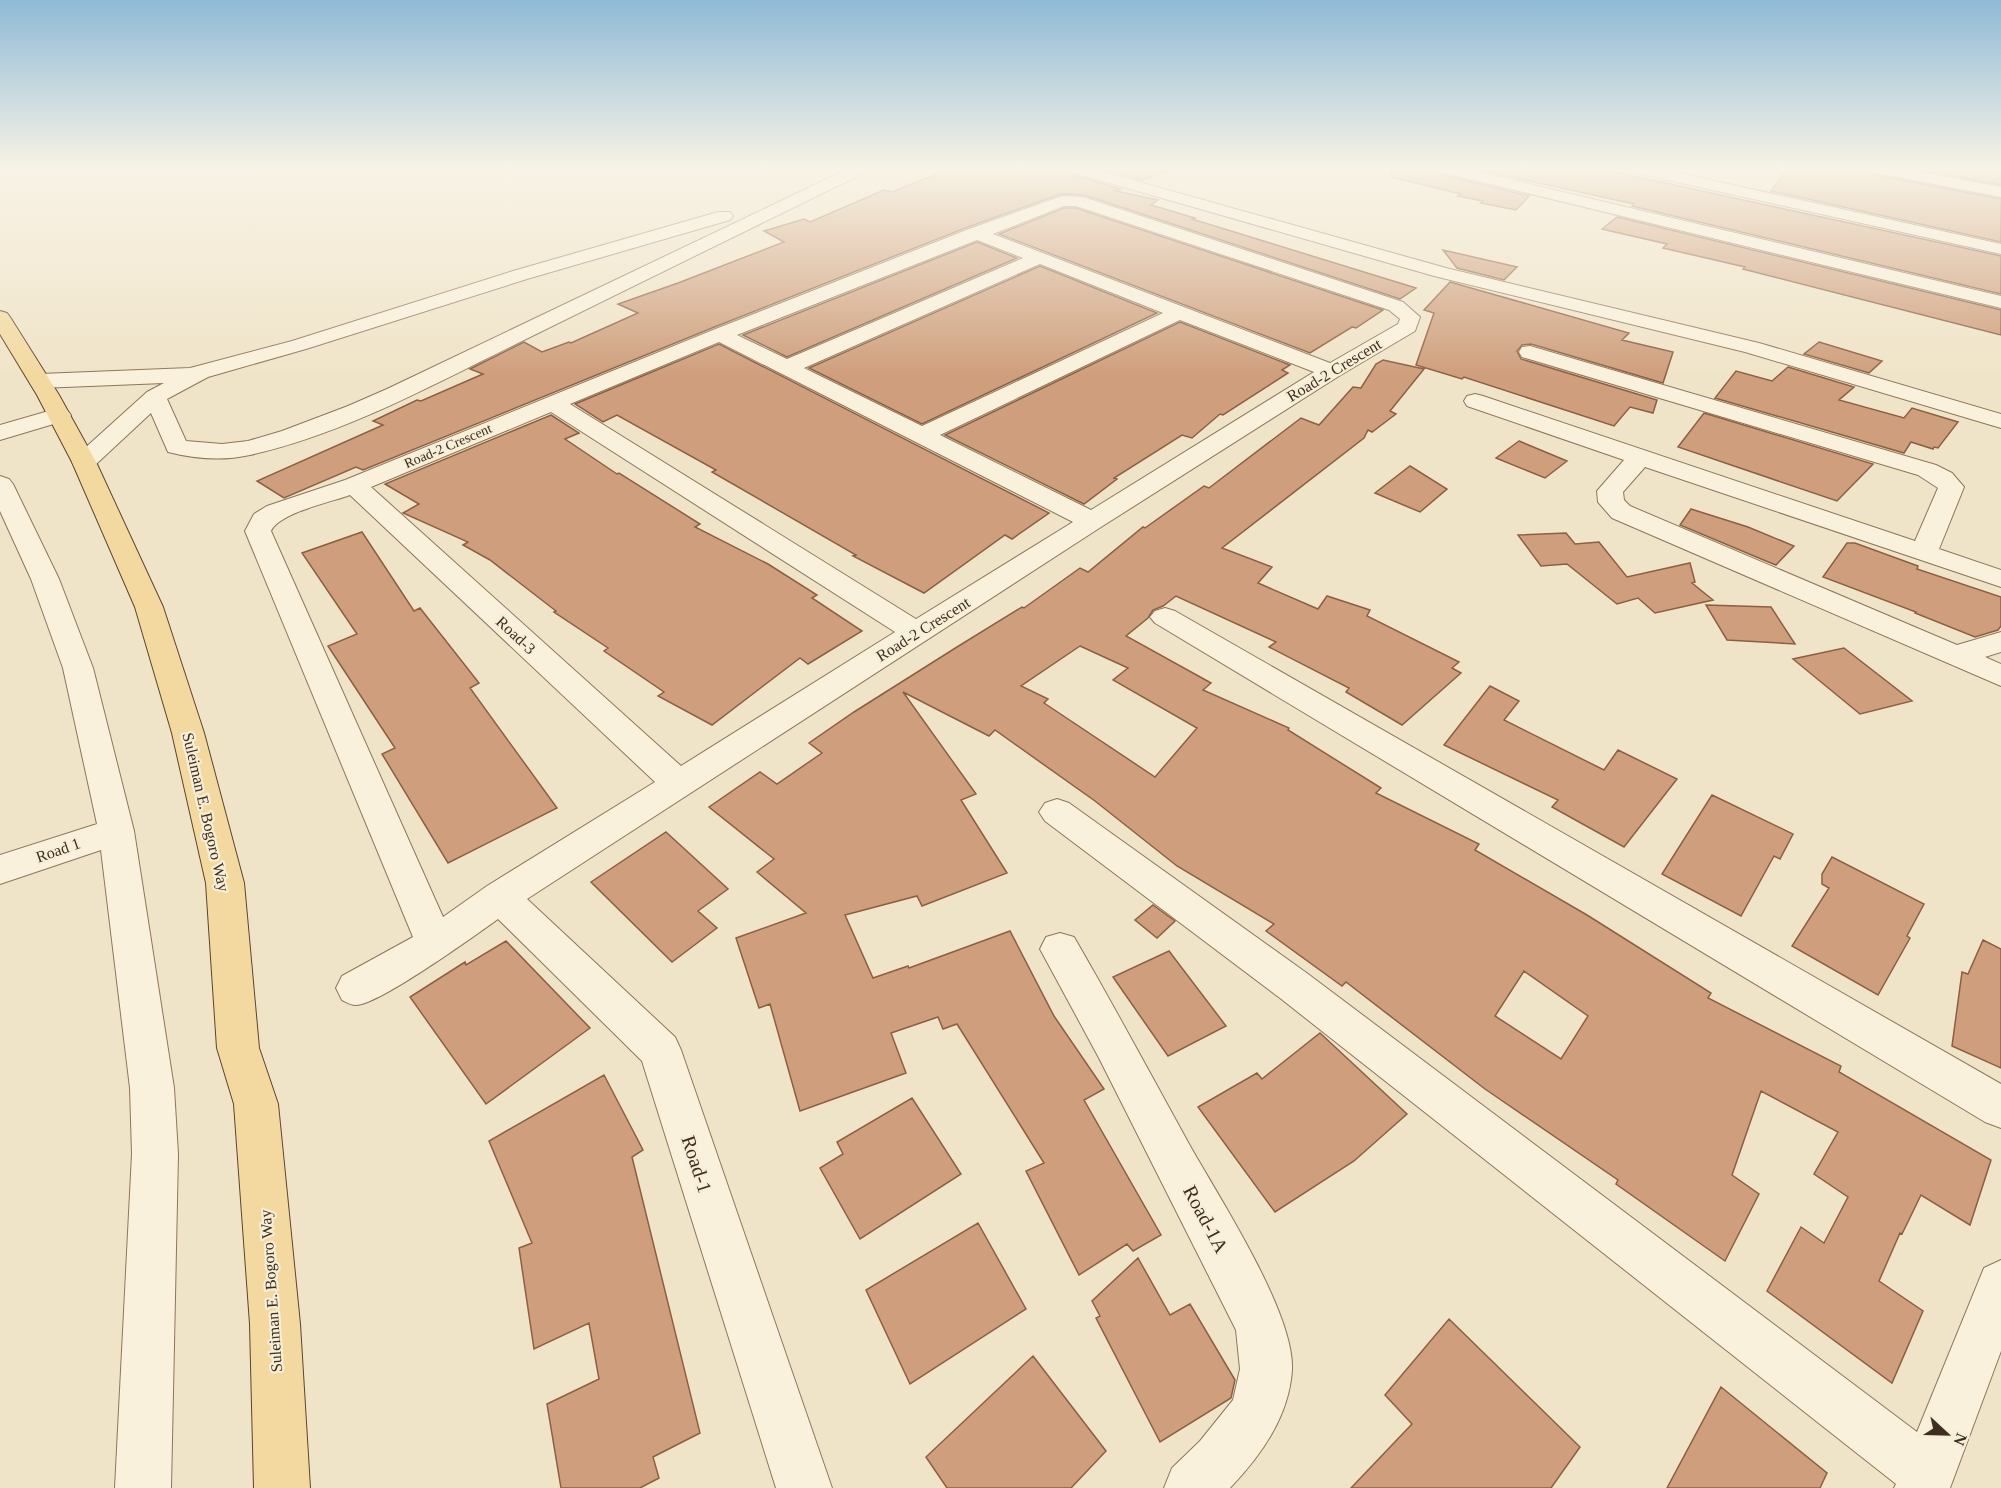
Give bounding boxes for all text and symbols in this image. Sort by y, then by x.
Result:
street label: Road-2 Crescent [1284,335,1385,405]
street label: Road-2 Crescent [402,421,494,471]
street label: Road-2 Crescent [873,593,973,665]
street label: Road-3 [493,613,539,657]
street label: Suleiman E. Bogoro Way [178,731,233,893]
street label: Road 1 [34,835,82,865]
street label: Road-1 [677,1133,717,1195]
street label: Road-1A [1179,1181,1233,1257]
street label: Suleiman E. Bogoro Way [257,1209,286,1373]
north arrow [1917,1404,1977,1464]
text: N [1950,1431,1970,1448]

